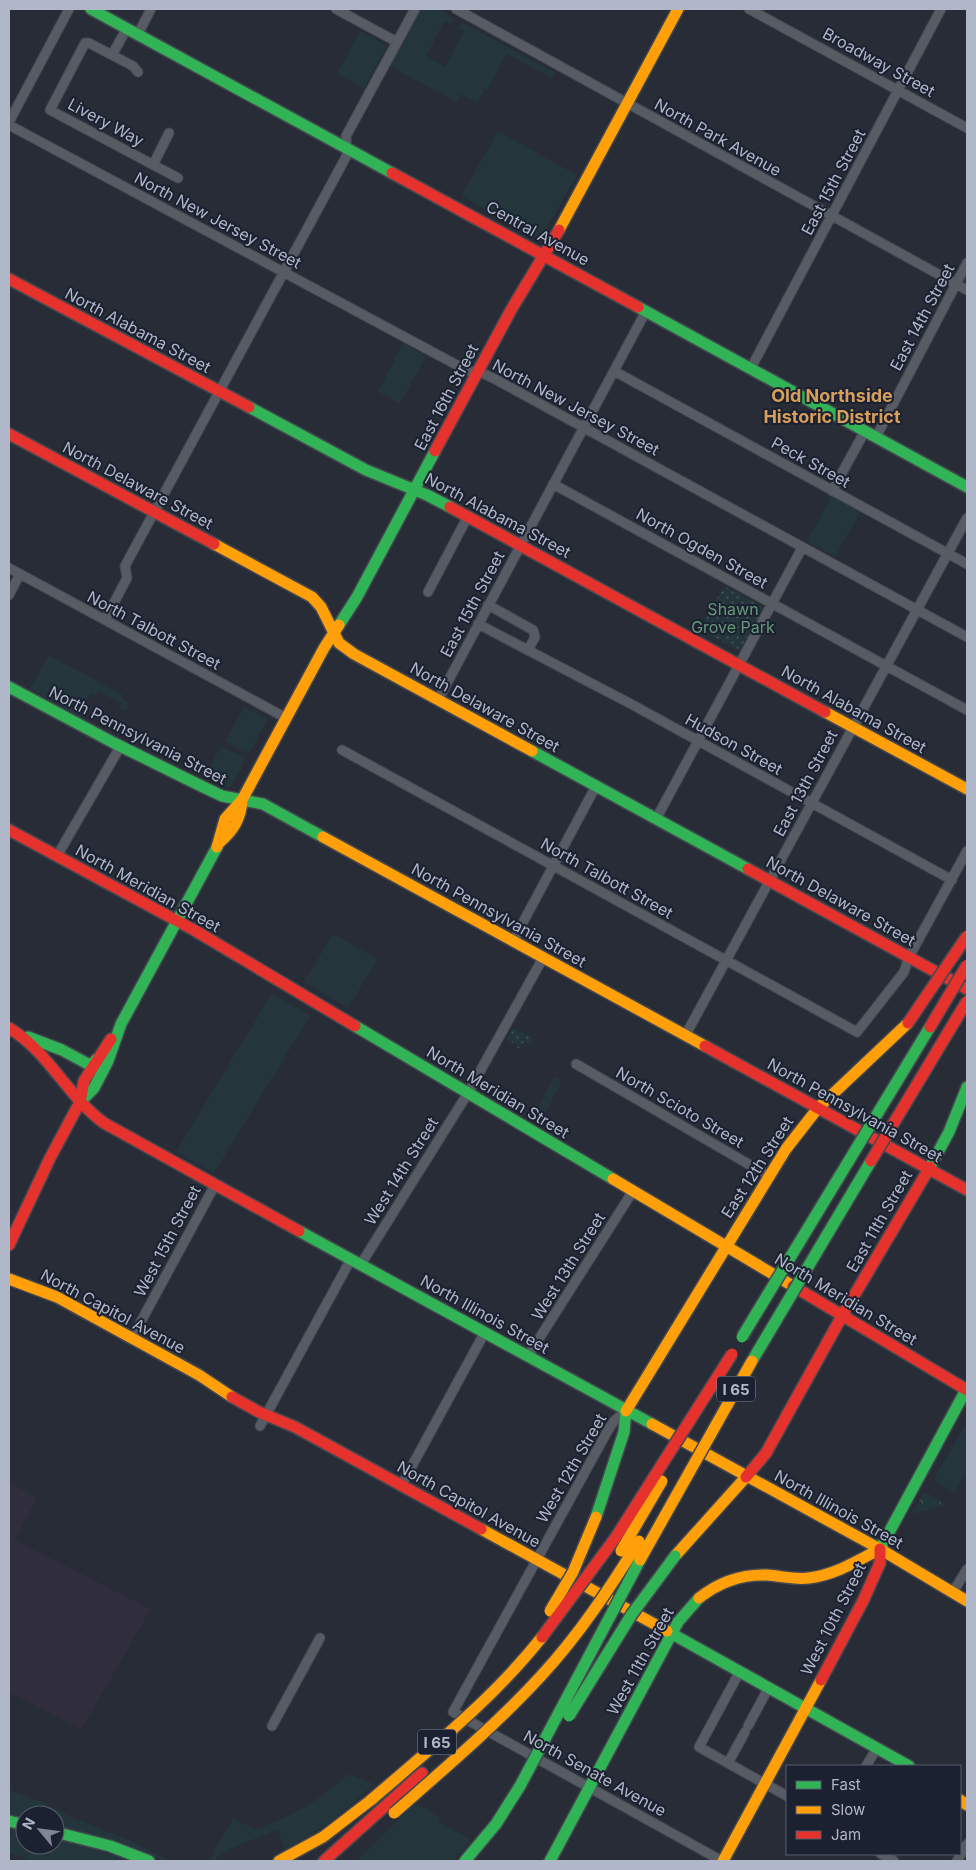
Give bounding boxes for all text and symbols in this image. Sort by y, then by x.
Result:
street label: Broadway Street [819,23,939,101]
street label: Livery Way [64,94,148,150]
street label: North Park Avenue [651,94,785,180]
street label: East 15th Street [797,125,869,239]
street label: North New Jersey Street [131,167,305,273]
street label: Central Avenue [483,196,593,270]
street label: East 14th Street [885,260,959,374]
street label: North Alabama Street [62,283,214,377]
street label: East 16th Street [410,340,482,454]
street label: North New Jersey Street [489,354,663,460]
district label: Old Northside Historic District [763,385,901,427]
street label: Peck Street [768,432,854,492]
street label: North Delaware Street [59,437,217,533]
street label: North Alabama Street [422,468,574,562]
street label: North Ogden Street [633,504,771,592]
street label: East 15th Street [436,547,508,661]
street label: North Talbott Street [84,586,224,674]
park label: Shawn Grove Park [691,599,775,637]
street label: North Delaware Street [407,658,563,756]
street label: North Alabama Street [778,661,930,757]
street label: North Pennsylvania Street [46,681,230,789]
street label: Hudson Street [682,709,786,779]
street label: East 13th Street [769,726,841,840]
street label: North Talbott Street [537,833,677,923]
street label: North Meridian Street [72,840,224,936]
street label: North Delaware Street [763,852,919,950]
street label: North Pennsylvania Street [408,859,590,971]
street label: North Meridian Street [423,1042,573,1142]
street label: North Pennsylvania Street [764,1054,946,1166]
street label: North Scioto Street [613,1062,747,1152]
street label: East 12th Street [717,1112,797,1222]
street label: West 14th Street [360,1113,442,1229]
street label: East 11th Street [842,1166,916,1276]
street label: West 15th Street [129,1182,205,1300]
street label: West 13th Street [527,1208,609,1324]
street label: North Meridian Street [771,1249,921,1349]
street label: North Capitol Avenue [37,1264,189,1358]
street label: North Illinois Street [417,1270,553,1358]
road number: I 65 [717,1376,755,1402]
street label: West 12th Street [532,1410,610,1526]
street label: North Capitol Avenue [394,1456,544,1552]
street label: North Illinois Street [771,1465,907,1553]
street label: West 10th Street [796,1559,870,1679]
street label: West 11th Street [602,1604,678,1718]
street label: North Senate Avenue [520,1725,670,1821]
road number: I 65 [418,1730,456,1754]
legend [786,1765,961,1855]
text: Fast [831,1775,861,1794]
text: Slow [831,1800,865,1819]
north arrow [15,1805,65,1855]
text: N [18,1815,38,1832]
text: Jam [831,1825,861,1844]

